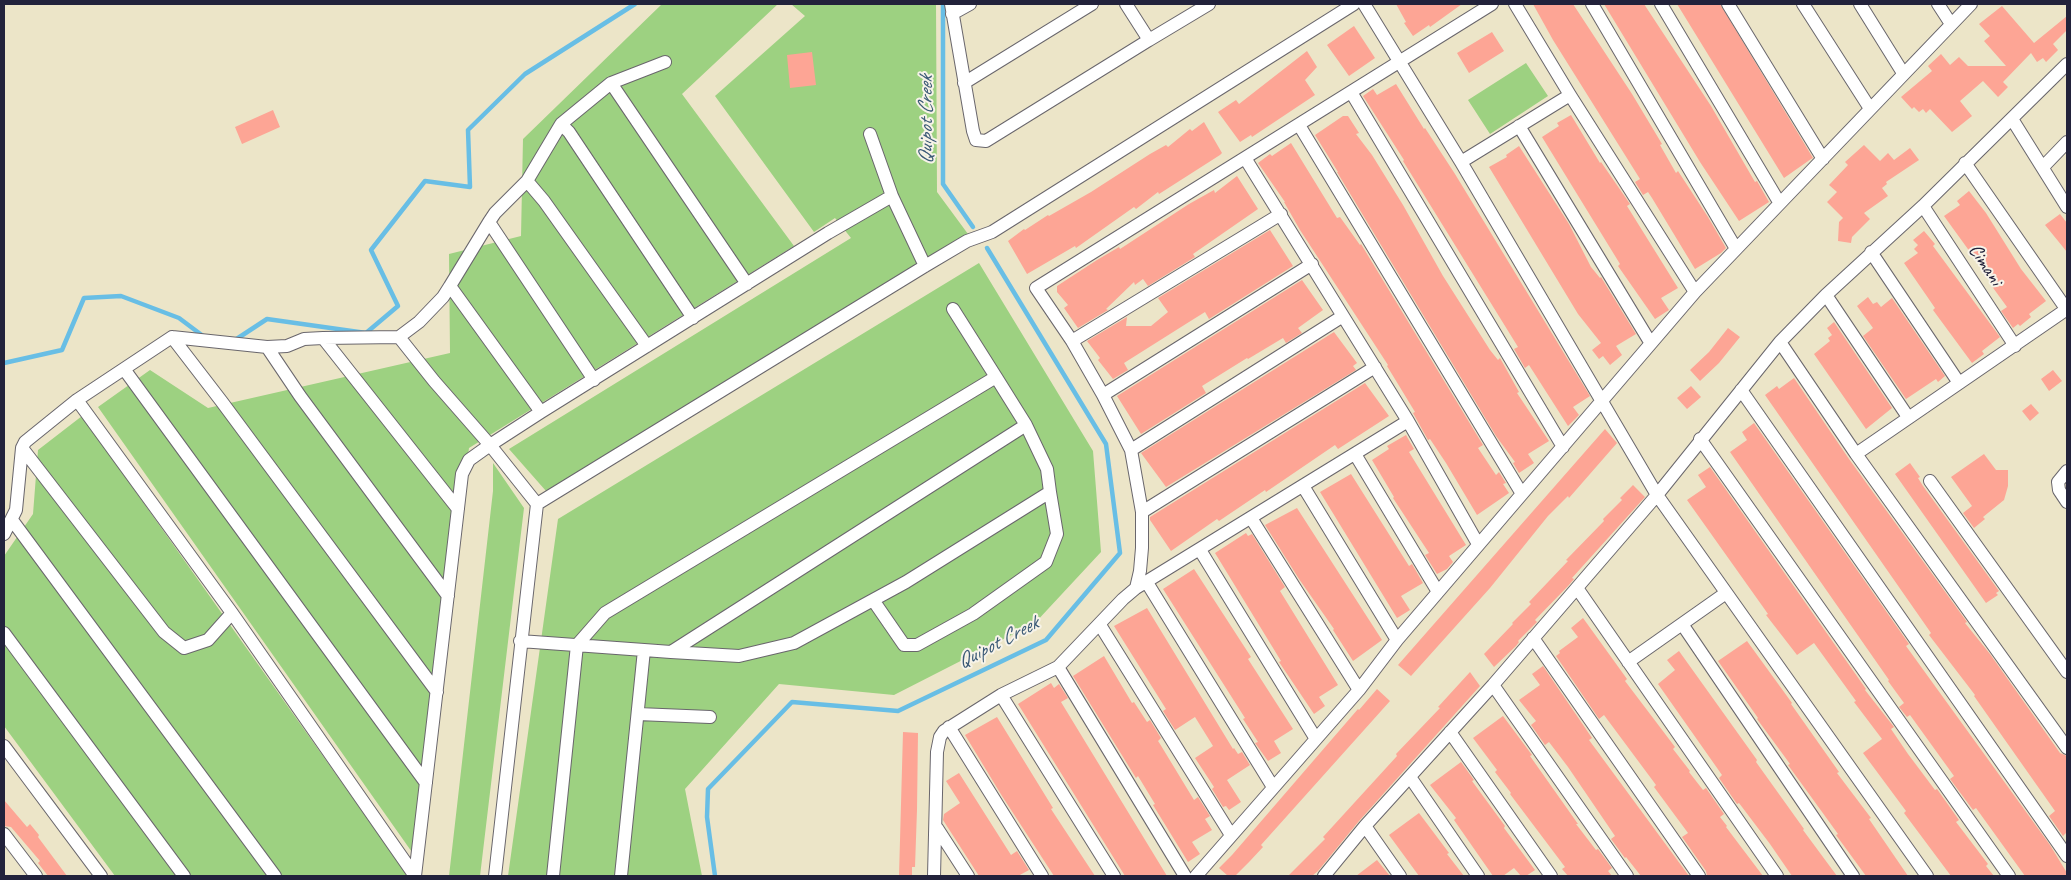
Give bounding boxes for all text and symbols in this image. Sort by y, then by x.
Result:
water label: Quipot Creek [913,76,939,164]
street label: Cimani [1963,240,2007,290]
water label: Quipot Creek [953,611,1043,675]

